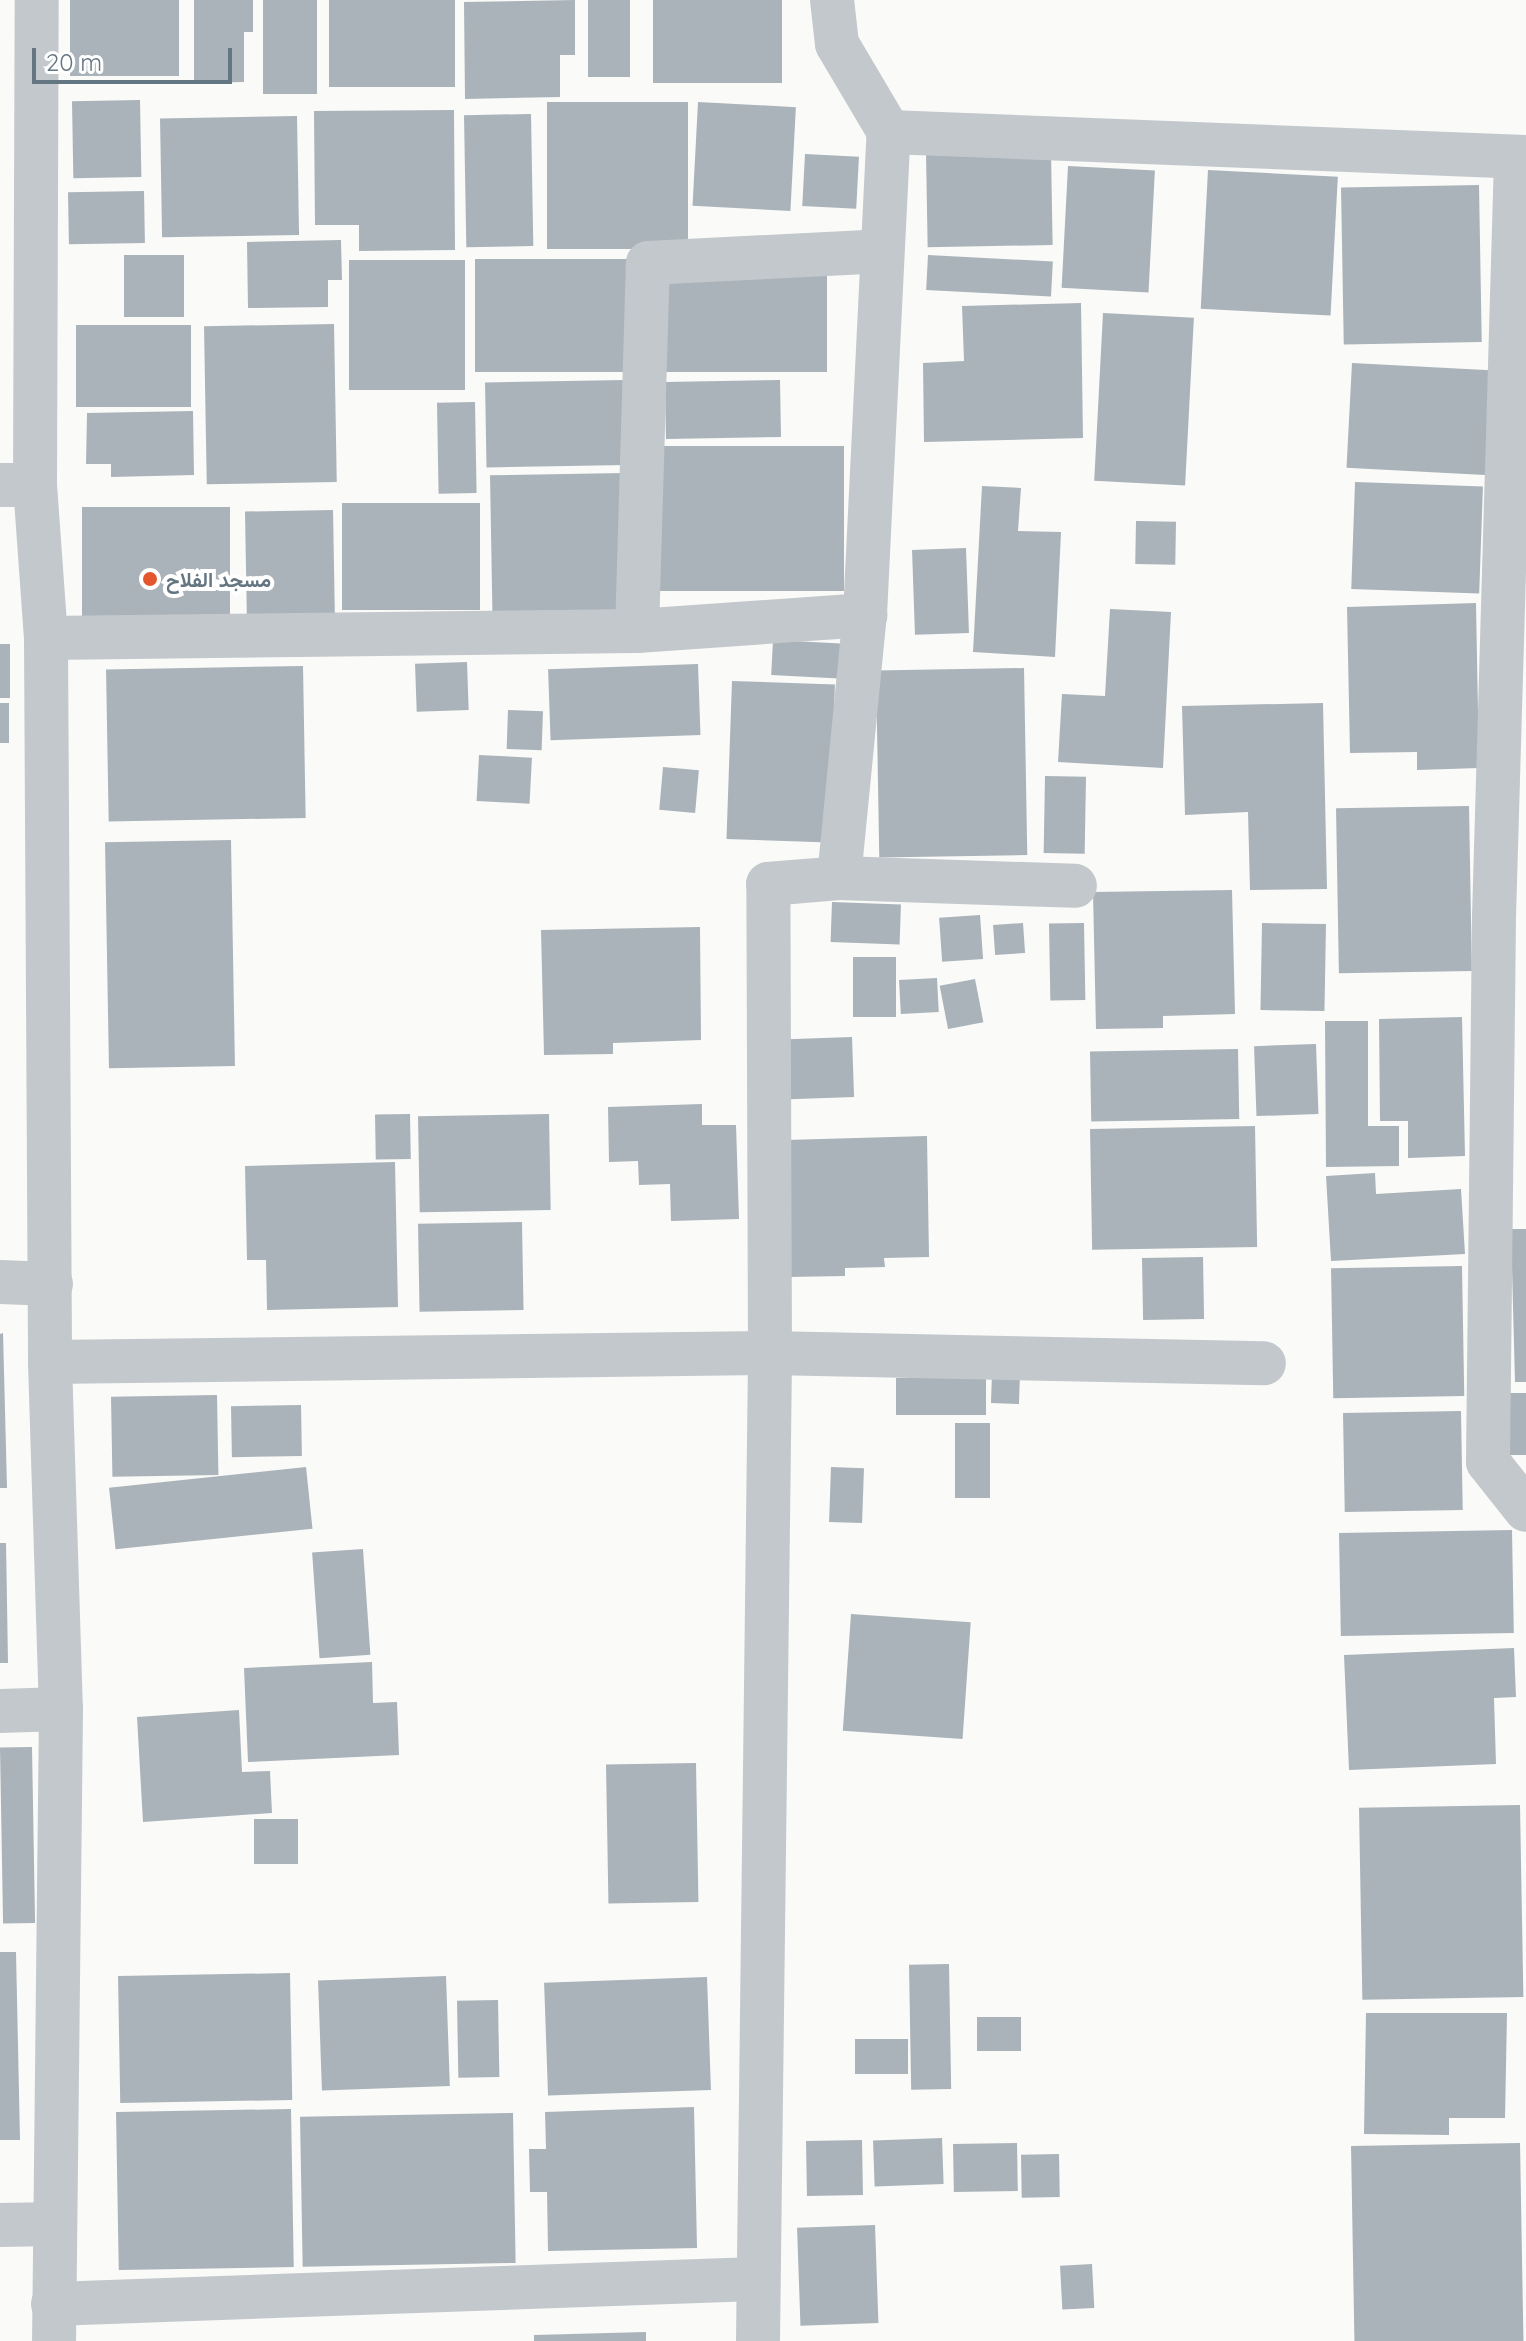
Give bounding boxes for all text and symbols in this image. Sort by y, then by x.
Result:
scale bar [36,32,236,82]
text: 20 m [46,47,102,77]
place label: مسجد الفلاح [166,567,271,591]
marker: مسجد الفلاح [141,570,159,588]

